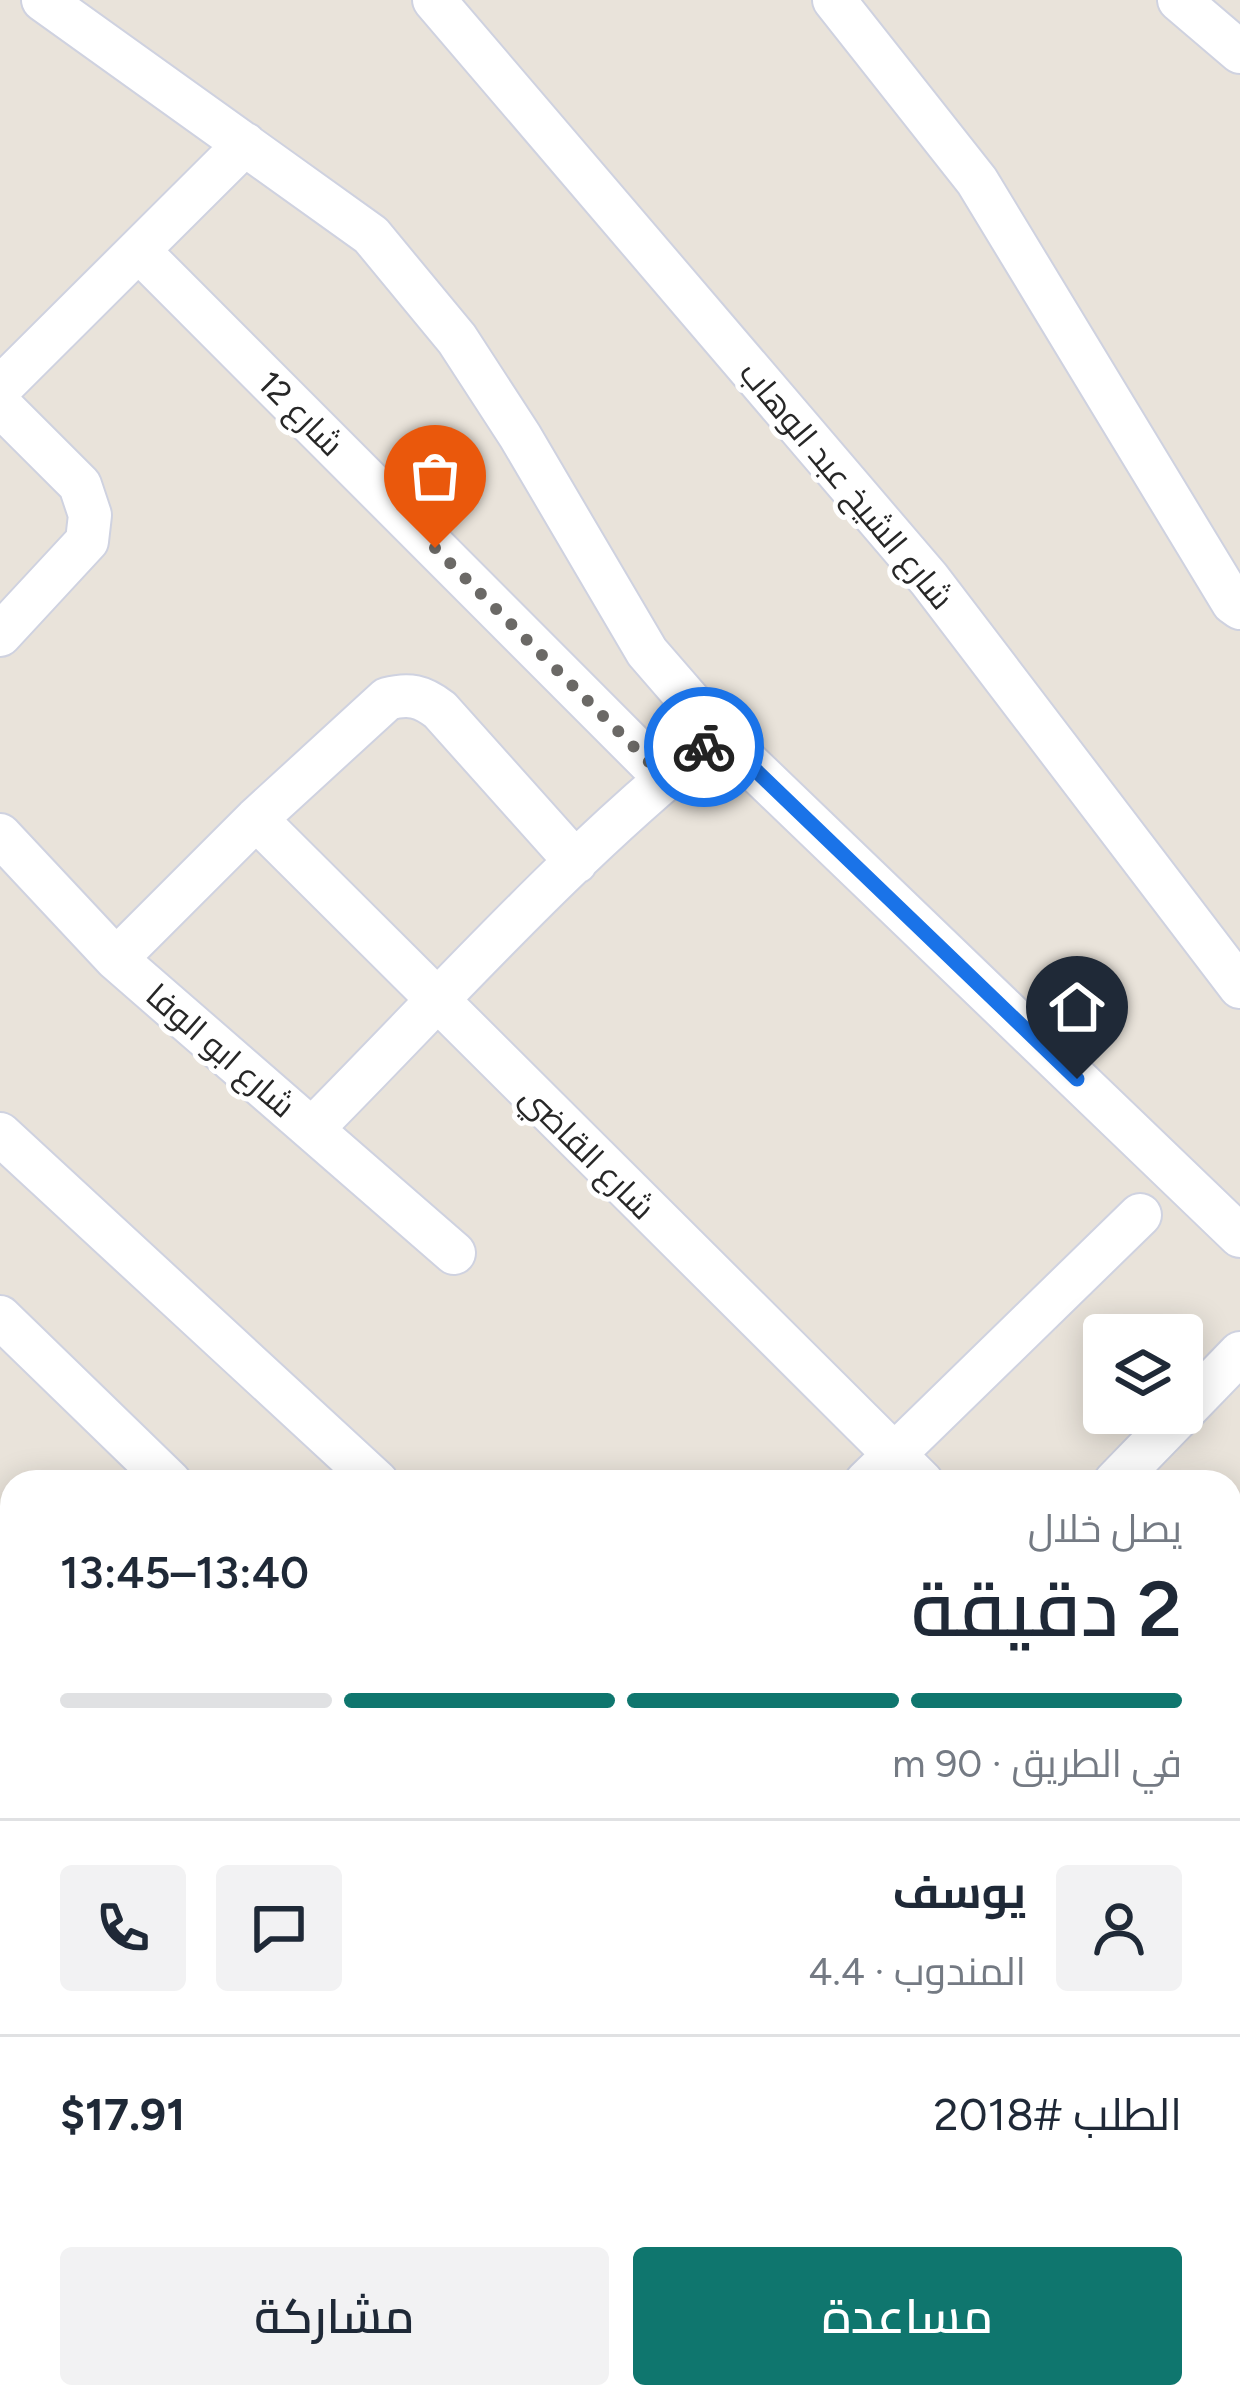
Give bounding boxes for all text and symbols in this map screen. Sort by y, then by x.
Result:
street label: شارع الشيخ عبد الوهاب [729,354,962,619]
street label: شارع 12 [248,363,351,466]
pin [384,425,486,548]
icon: bag [402,443,468,509]
courier [644,687,764,807]
icon: bike [671,714,737,780]
pin [1026,956,1128,1079]
icon: home [1044,974,1110,1040]
street label: شارع ابو الوفا [137,975,303,1128]
street label: شارع القاضي [509,1077,663,1231]
map controls [1083,1314,1203,1434]
button: layers [1083,1314,1203,1434]
text: يصل خلال [1028,1505,1182,1552]
text: 13:40–13:45 [60,1545,309,1599]
text: 2 دقيقة [911,1562,1182,1656]
text: في الطريق · 90 m [892,1740,1182,1787]
button: phone [60,1865,186,1991]
button: chat [216,1865,342,1991]
text: يوسف [892,1865,1026,1919]
button: person [1056,1865,1182,1991]
text: المندوب · 4.4 [808,1948,1026,1995]
text: $17.91 [60,2087,185,2141]
text: الطلب #2018 [934,2087,1182,2141]
button: مشاركة [60,2247,609,2385]
button: مساعدة [633,2247,1182,2385]

